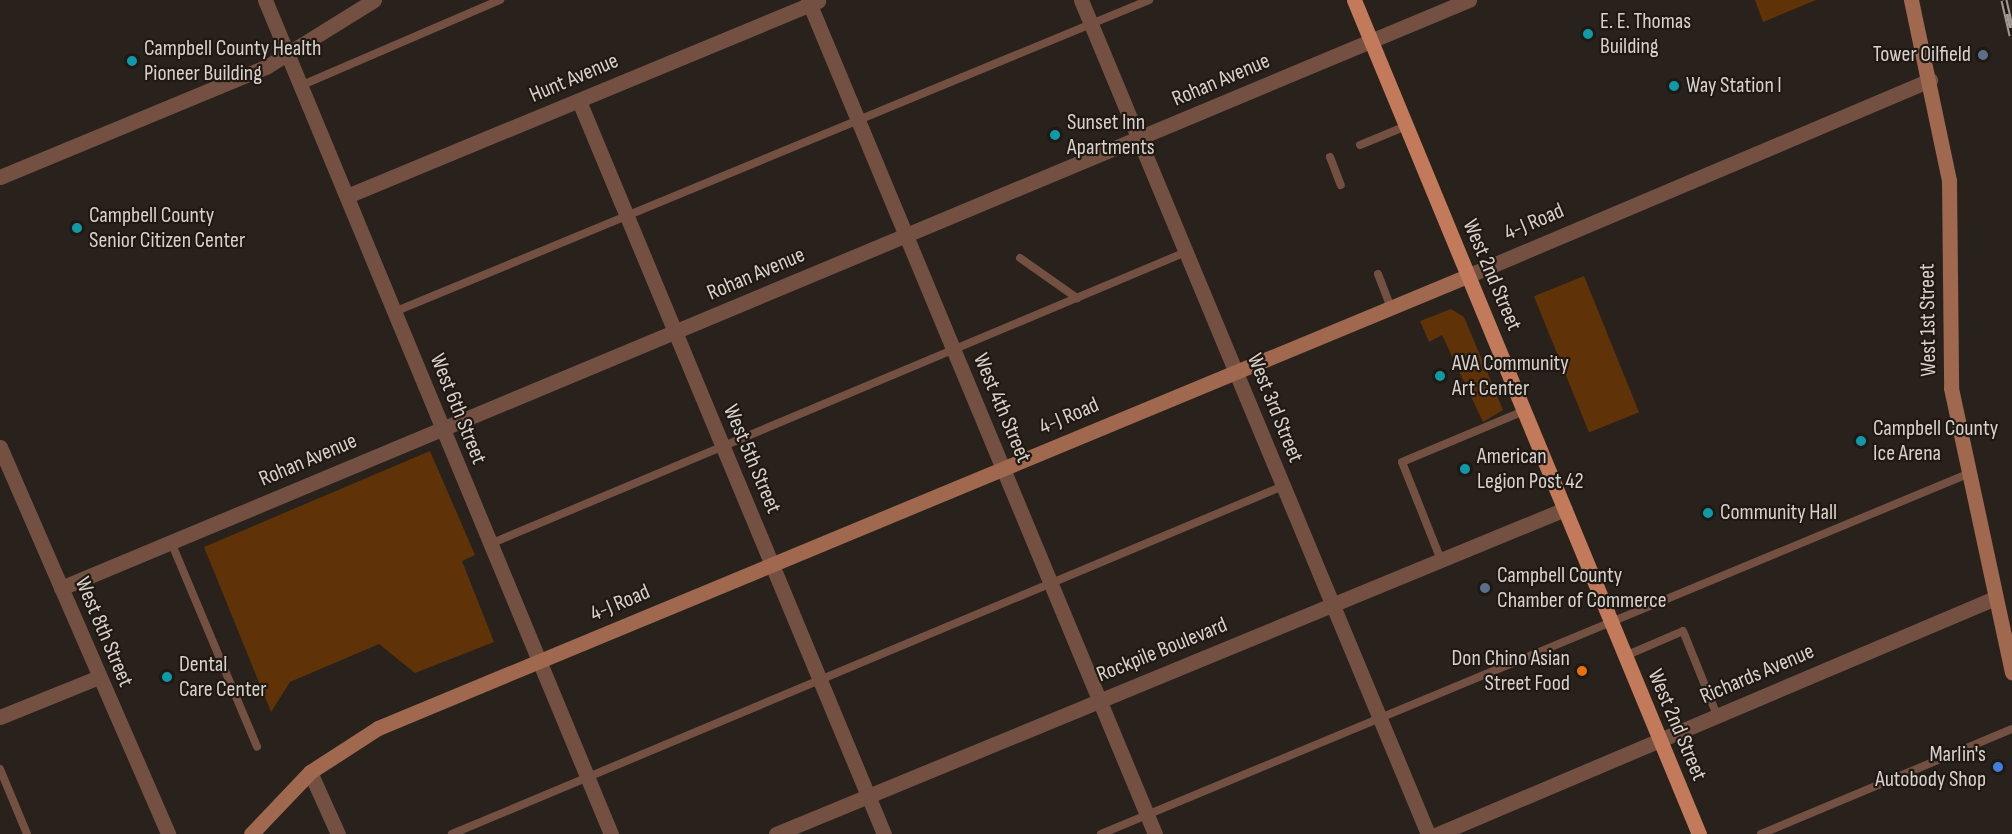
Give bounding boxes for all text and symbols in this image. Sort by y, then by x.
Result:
place label: E. E. Thomas Building [1600,8,1691,60]
marker: E. E. Thomas Building [1581,27,1595,41]
place label: Campbell County Health Pioneer Building [144,35,321,86]
place label: Tower Oilfield [1873,42,1971,68]
street label: Hunt Avenue [526,47,622,109]
street label: Rohan Avenue [1168,48,1274,112]
marker: Tower Oilfield [1976,48,1990,62]
marker: Campbell County Health Pioneer Building [125,54,139,68]
place label: Way Station I [1686,73,1782,99]
marker: Way Station I [1667,79,1681,93]
place label: Sunset Inn Apartments [1067,109,1155,160]
marker: Sunset Inn Apartments [1048,128,1062,142]
street label: 4-J Road [1500,198,1568,246]
place label: Campbell County Senior Citizen Center [89,202,245,254]
street label: West 2nd Street [1457,215,1527,335]
marker: Campbell County Senior Citizen Center [70,221,84,235]
street label: Rohan Avenue [703,242,809,306]
street label: West 1st Street [1914,263,1942,377]
street label: West 4th Street [967,349,1037,467]
street label: West 6th Street [424,350,492,468]
street label: West 3rd Street [1241,350,1309,466]
place label: AVA Community Art Center [1452,350,1569,402]
marker: AVA Community Art Center [1433,369,1447,383]
street label: 4-J Road [1035,392,1103,440]
street label: West 5th Street [717,401,787,517]
place label: Campbell County Ice Arena [1873,415,1998,466]
street label: Rohan Avenue [255,428,361,492]
marker: Campbell County Ice Arena [1854,434,1868,448]
place label: American Legion Post 42 [1477,443,1584,494]
marker: American Legion Post 42 [1458,462,1472,476]
place label: Community Hall [1720,500,1837,526]
marker: Community Hall [1701,506,1715,520]
place label: Campbell County Chamber of Commerce [1497,562,1667,614]
street label: West 8th Street [69,573,139,691]
street label: 4-J Road [586,579,654,627]
marker: Campbell County Chamber of Commerce [1478,581,1492,595]
street label: Rockpile Boulevard [1093,612,1231,688]
street label: Richards Avenue [1696,638,1818,710]
place label: Don Chino Asian Street Food [1452,645,1570,696]
place label: Dental Care Center [179,651,267,702]
marker: Don Chino Asian Street Food [1575,664,1589,678]
street label: West 2nd Street [1642,665,1712,785]
marker: Dental Care Center [160,670,174,684]
place label: Marlin's Autobody Shop [1875,741,1986,792]
marker: Marlin's Autobody Shop [1991,760,2005,774]

